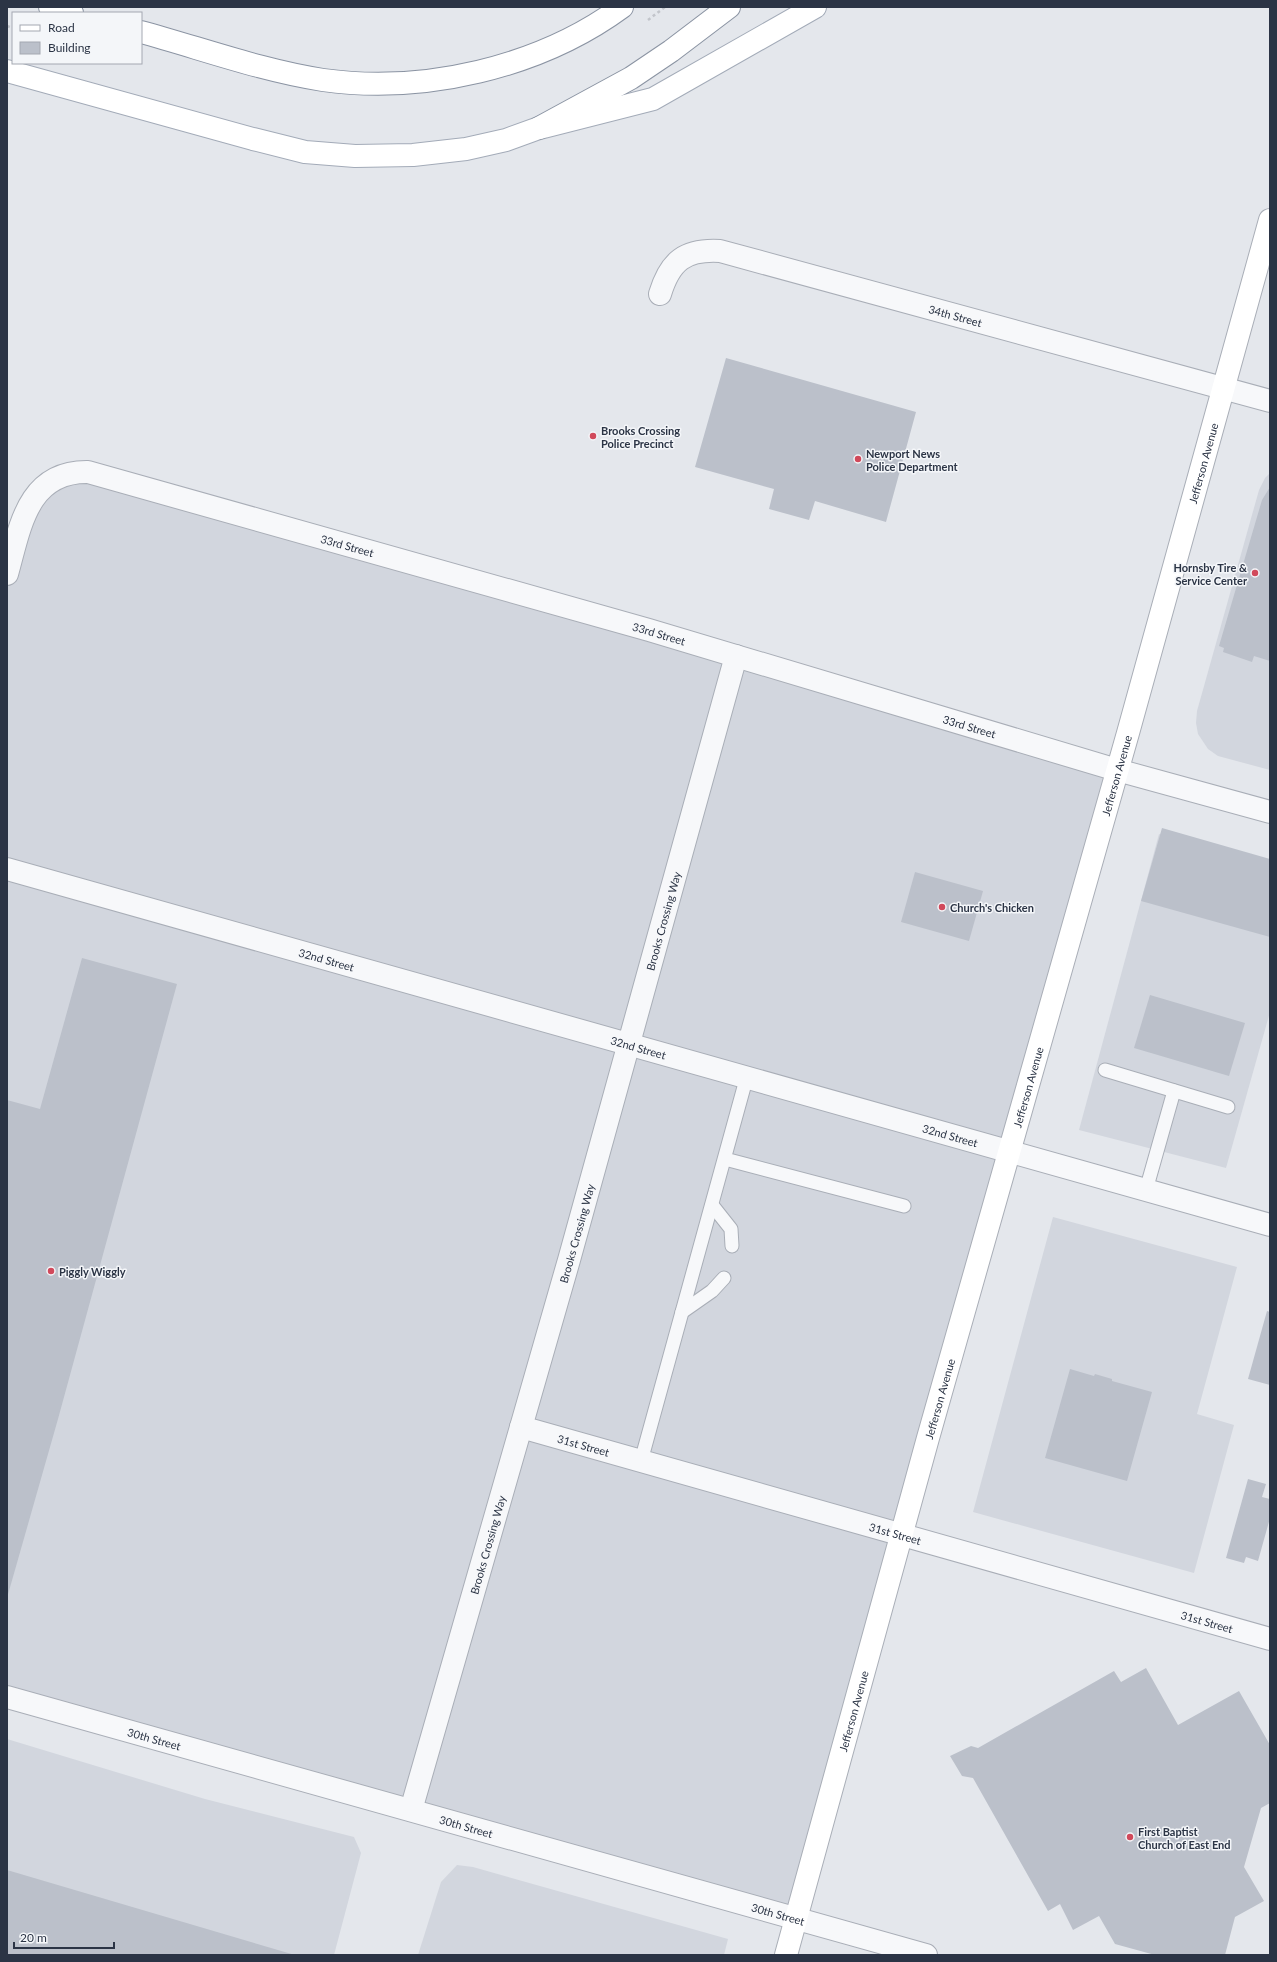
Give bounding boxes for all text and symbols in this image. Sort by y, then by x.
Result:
legend [12,12,142,64]
text: Road [48,20,75,35]
text: Building [48,40,91,55]
street label: 34th Street [927,302,984,329]
street label: Jefferson Avenue [1185,421,1220,505]
place label: Brooks Crossing Police Precinct [601,424,680,450]
marker: Brooks Crossing Police Precinct [588,431,598,441]
place label: Newport News Police Department [866,447,959,473]
marker: Newport News Police Department [853,454,863,464]
street label: 33rd Street [319,531,375,559]
place label: Hornsby Tire & Service Center [1173,561,1248,587]
marker: Hornsby Tire & Service Center [1250,568,1260,578]
street label: 33rd Street [631,619,687,647]
street label: 33rd Street [942,712,998,740]
street label: Jefferson Avenue [1098,733,1134,817]
street label: Brooks Crossing Way [643,870,683,972]
place label: Church's Chicken [950,901,1034,914]
marker: Church's Chicken [937,902,947,912]
street label: 32nd Street [297,945,356,973]
street label: 32nd Street [609,1033,668,1061]
street label: Jefferson Avenue [1010,1045,1045,1129]
street label: 32nd Street [921,1121,979,1149]
street label: Brooks Crossing Way [556,1182,596,1284]
place label: Piggly Wiggly [59,1265,126,1278]
marker: Piggly Wiggly [46,1266,56,1276]
street label: Jefferson Avenue [922,1357,957,1441]
street label: 31st Street [556,1431,611,1458]
street label: Brooks Crossing Way [467,1493,508,1596]
street label: 31st Street [868,1519,923,1546]
street label: 31st Street [1180,1608,1235,1635]
street label: Jefferson Avenue [836,1669,870,1753]
street label: 30th Street [126,1725,182,1752]
street label: 30th Street [438,1812,494,1840]
place label: First Baptist Church of East End [1138,1825,1231,1851]
marker: First Baptist Church of East End [1125,1832,1135,1842]
street label: 30th Street [750,1900,806,1927]
scale bar [14,1924,114,1950]
text: 20 m [20,1930,47,1945]

